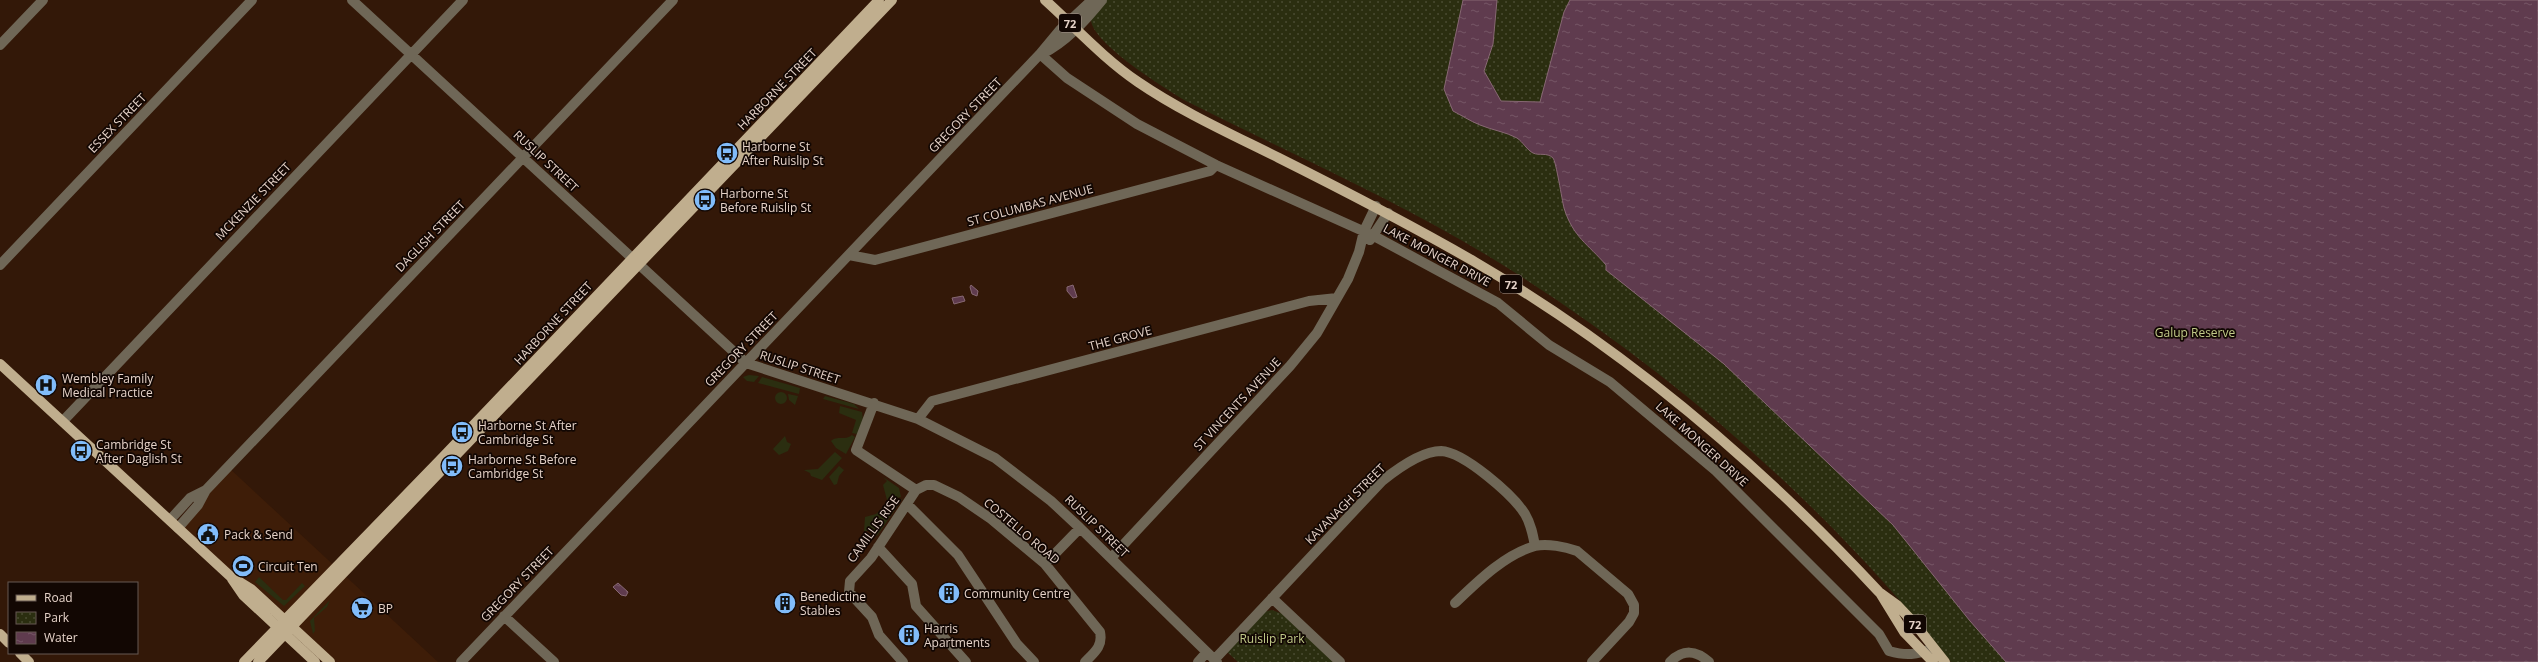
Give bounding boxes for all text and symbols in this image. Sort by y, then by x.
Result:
road number: 72 [1059,14,1081,32]
street label: HARBORNE STREET [733,44,821,134]
street label: GREGORY STREET [925,73,1006,156]
street label: ESSEX STREET [84,89,150,157]
street label: RUSLIP STREET [510,126,583,196]
place label: Harborne St After Ruislip St [742,138,824,169]
bus stop icon: Harborne St After Ruislip St [714,140,740,166]
street label: MCKENZIE STREET [211,158,295,244]
street label: ST COLUMBAS AVENUE [965,180,1095,230]
place label: Harborne St Before Ruislip St [720,185,811,216]
bus stop icon: Harborne St Before Ruislip St [692,187,718,213]
street label: DAGLISH STREET [391,196,469,276]
street label: LAKE MONGER DRIVE [1380,219,1494,291]
road number: 72 [1500,275,1522,293]
street label: HARBORNE STREET [510,278,596,368]
street label: GREGORY STREET [701,307,782,390]
street label: THE GROVE [1087,321,1153,355]
park label: Galup Reserve [2155,324,2235,341]
street label: RUSLIP STREET [758,346,843,388]
street label: ST VINCENTS AVENUE [1189,354,1285,454]
place label: Wembley Family Medical Practice [62,370,154,401]
hospital icon: Wembley Family Medical Practice [33,372,59,398]
street label: LAKE MONGER DRIVE [1652,398,1752,490]
place label: Harborne St After Cambridge St [478,417,577,448]
bus stop icon: Harborne St After Cambridge St [449,419,475,445]
place label: Cambridge St After Daglish St [96,436,182,467]
bus stop icon: Cambridge St After Daglish St [68,438,94,464]
place label: Harborne St Before Cambridge St [468,451,577,482]
bus stop icon: Harborne St Before Cambridge St [439,453,465,479]
street label: KAVANAGH STREET [1301,460,1389,548]
street label: RUSLIP STREET [1061,491,1133,561]
street label: CAMILLIS RISE [843,492,903,566]
street label: COSTELLO ROAD [980,494,1064,568]
public building icon: Pack & Send [195,521,221,547]
place label: Pack & Send [224,526,293,543]
street label: GREGORY STREET [477,542,558,625]
sports icon: Circuit Ten [230,553,256,579]
place label: Circuit Ten [258,558,318,575]
building icon: Community Centre [936,580,962,606]
legend [8,582,138,654]
place label: Community Centre [964,585,1070,602]
place label: Benedictine Stables [800,588,866,619]
text: Road [44,589,73,606]
building icon: Benedictine Stables [772,590,798,616]
supermarket icon: BP [349,595,375,621]
place label: BP [378,600,393,617]
text: Park [44,609,70,626]
road number: 72 [1904,615,1926,633]
place label: Harris Apartments [924,620,990,651]
building icon: Harris Apartments [896,622,922,648]
text: Water [44,629,78,646]
park label: Ruislip Park [1239,630,1305,647]

